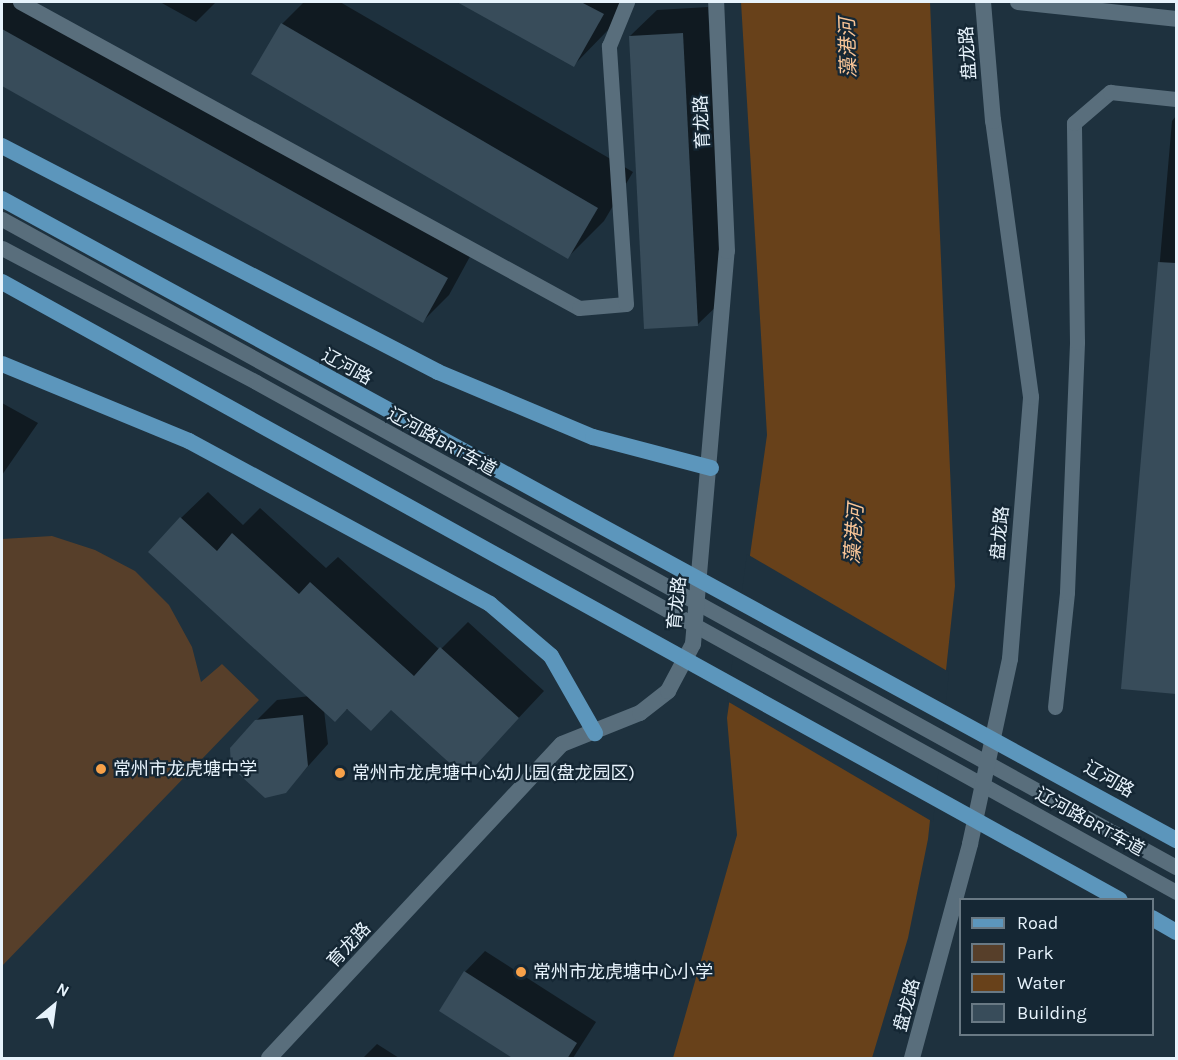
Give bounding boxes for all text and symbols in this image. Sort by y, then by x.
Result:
water label: 藻港河 [835,18,861,78]
street label: 盘龙路 [955,25,981,81]
street label: 育龙路 [690,94,714,150]
street label: 辽河路 [318,344,376,390]
street label: 辽河路BRT车道 [384,403,500,481]
water label: 藻港河 [840,503,868,565]
street label: 盘龙路 [987,505,1013,561]
street label: 育龙路 [663,575,691,631]
street label: 辽河路 [1080,756,1138,802]
place label: 常州市龙虎塘中学 [113,758,257,780]
marker: 常州市龙虎塘中学 [94,762,108,776]
place label: 常州市龙虎塘中心幼儿园(盘龙园区) [352,762,635,784]
marker: 常州市龙虎塘中心幼儿园(盘龙园区) [333,766,347,780]
street label: 辽河路BRT车道 [1032,783,1148,861]
legend [959,898,1154,1036]
text: Road [1017,912,1058,934]
street label: 育龙路 [323,918,375,972]
text: Park [1017,942,1054,964]
place label: 常州市龙虎塘中心小学 [533,961,713,983]
marker: 常州市龙虎塘中心小学 [514,965,528,979]
text: Water [1017,972,1065,994]
north arrow [24,976,84,1036]
street label: 盘龙路 [890,976,924,1034]
text: N [53,979,73,1001]
text: Building [1017,1002,1087,1024]

